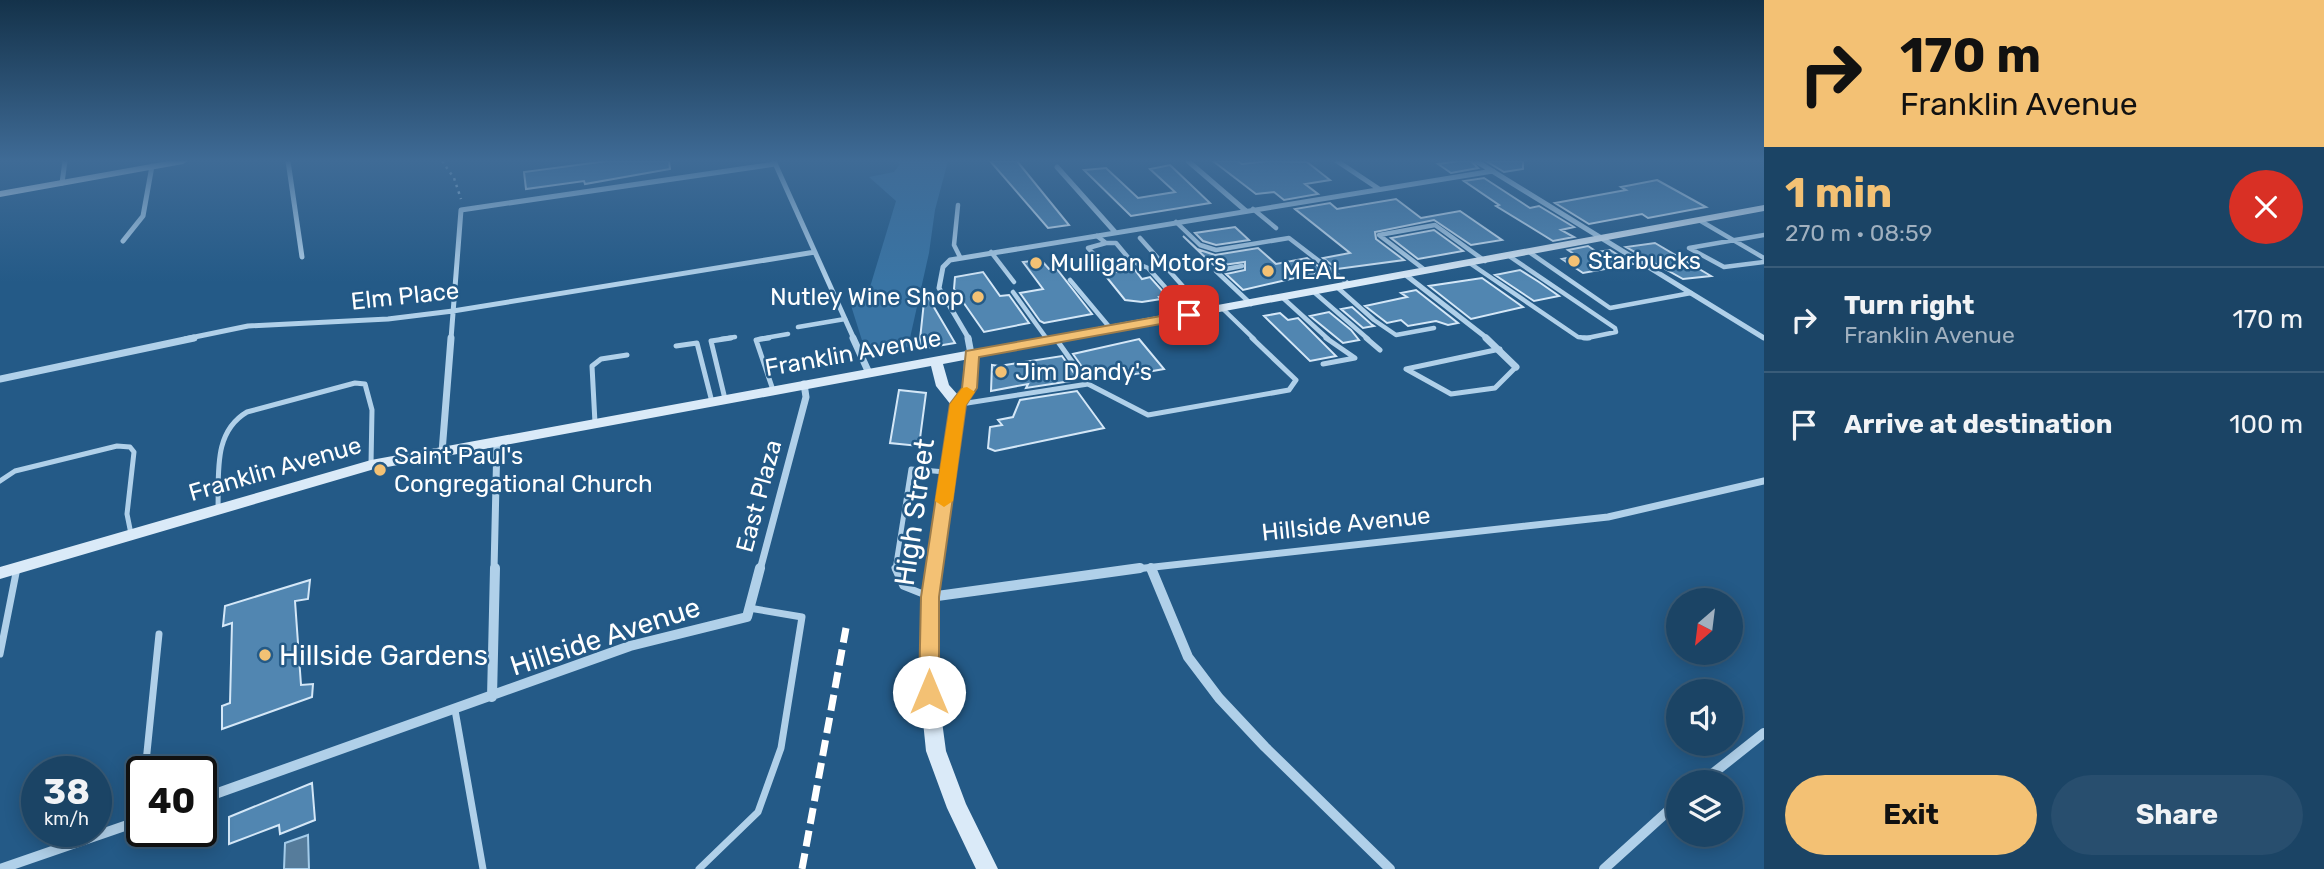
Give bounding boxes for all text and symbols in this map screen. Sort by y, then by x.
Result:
text: 170 m [1900,26,2041,84]
icon: right [1785,28,1876,119]
text: Franklin Avenue [1900,85,2138,123]
text: 1 min [1785,168,1892,218]
button: close [2229,170,2303,244]
text: 270 m · 08:59 [1785,219,1932,247]
place label: Starbucks [1588,247,1701,275]
place label: Mulligan Motors [1050,249,1226,277]
marker: Starbucks [1566,253,1582,269]
marker: Mulligan Motors [1028,255,1044,271]
place label: MEAL [1282,257,1346,285]
marker: MEAL [1260,263,1276,279]
street label: Elm Place [349,276,461,316]
place label: Nutley Wine Shop [770,283,964,311]
pin [1159,285,1219,345]
marker: Nutley Wine Shop [970,289,986,305]
text: Turn right [1844,290,1974,321]
icon: arrive [1170,296,1208,334]
icon: right [1785,301,1823,339]
text: 170 m [2233,304,2303,335]
text: Franklin Avenue [1844,321,2015,349]
street label: Franklin Avenue [763,324,943,382]
place label: Jim Dandy's [1015,358,1152,386]
marker: Jim Dandy's [993,364,1009,380]
icon: arrive [1785,406,1823,444]
text: Arrive at destination [1844,409,2112,440]
text: 100 m [2229,409,2303,440]
street label: Franklin Avenue [185,431,365,507]
street label: High Street [888,436,941,588]
street label: East Plaza [731,437,787,555]
place label: Saint Paul's Congregational Church [394,442,653,498]
marker: Saint Paul's Congregational Church [372,462,388,478]
street label: Hillside Avenue [1260,501,1432,547]
north arrow [1666,588,1743,665]
map controls [1666,588,1743,847]
street label: Hillside Avenue [506,590,704,683]
place label: Hillside Gardens [279,639,488,672]
marker: Hillside Gardens [257,647,273,663]
position arrow [892,655,966,729]
button: sound [1666,679,1743,756]
speed limit sign: 40 [126,756,217,847]
button: layers [1666,770,1743,847]
text: 38 [43,771,90,813]
button: Exit [1785,775,2037,855]
button: Share [2051,775,2303,855]
text: km/h [44,808,89,830]

